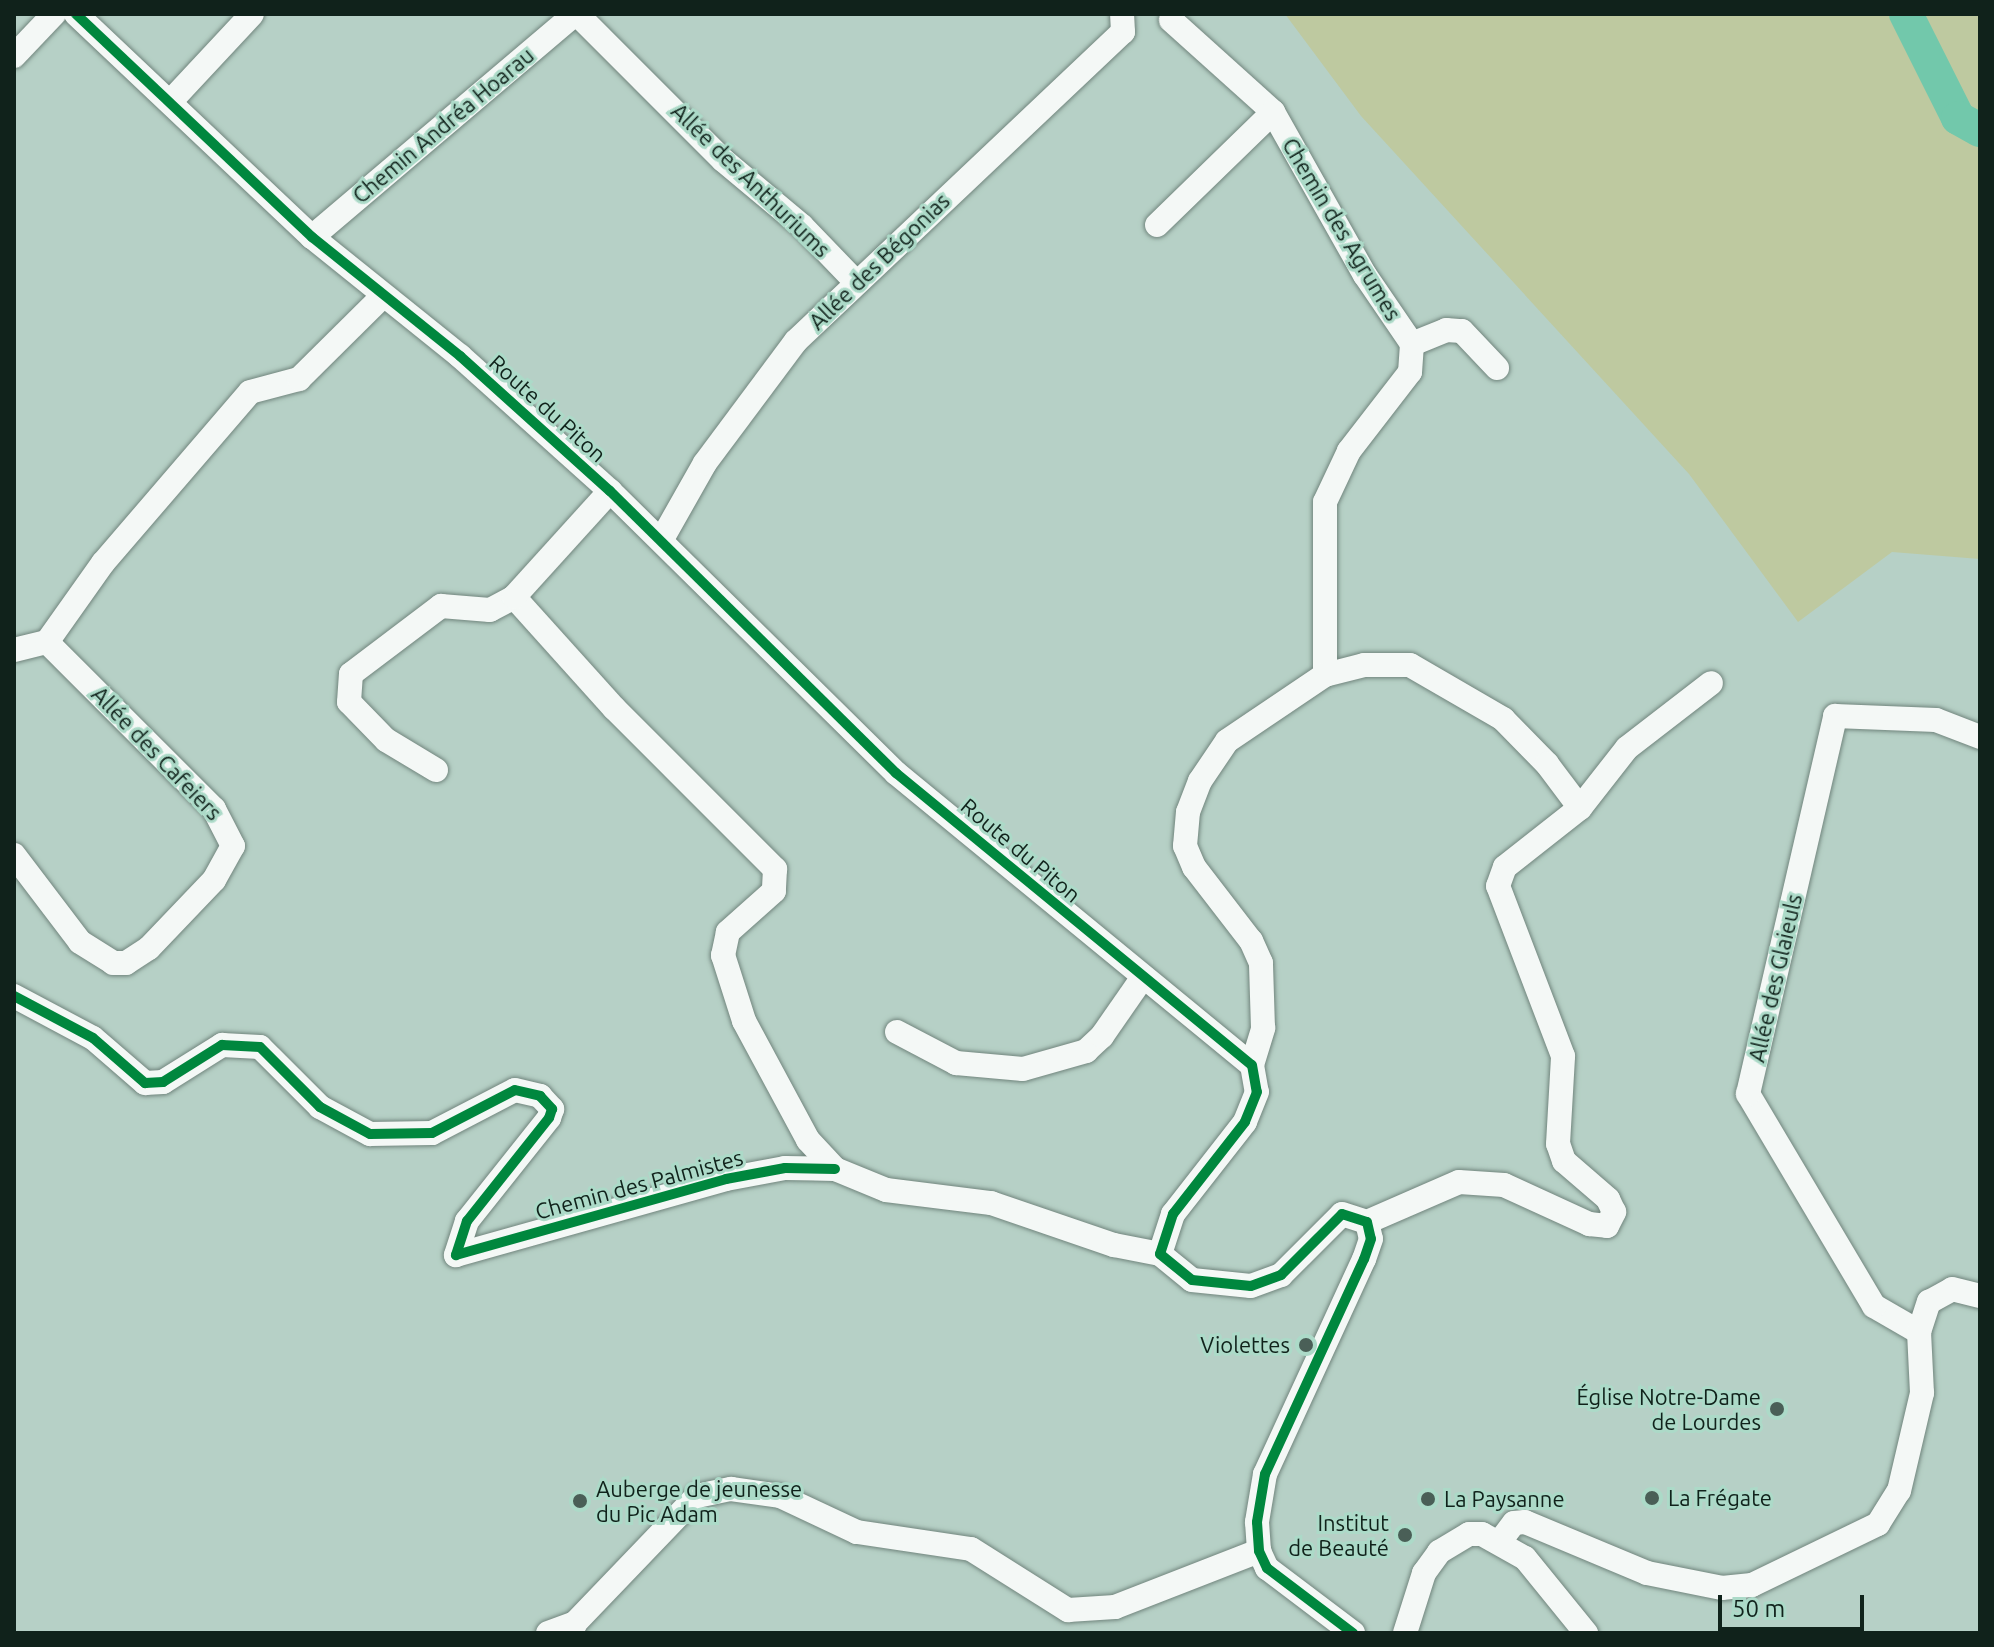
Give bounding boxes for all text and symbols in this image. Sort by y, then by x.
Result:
street label: Chemin Andréa Hoarau [347,41,539,209]
street label: Allée des Anthuriums [666,98,836,262]
street label: Chemin des Agrumes [1277,133,1407,325]
street label: Allée des Bégonias [803,187,955,335]
street label: Route du Piton [484,349,612,467]
street label: Allée des Cafeiers [87,681,227,825]
street label: Route du Piton [956,792,1086,908]
street label: Allée des Glaieuls [1743,891,1807,1065]
street label: Chemin des Palmistes [532,1144,746,1224]
place label: Violettes [1200,1332,1290,1358]
marker: Violettes [1297,1336,1315,1354]
place label: Église Notre-Dame de Lourdes [1576,1383,1761,1434]
marker: Église Notre-Dame de Lourdes [1768,1400,1786,1418]
place label: Auberge de jeunesse du Pic Adam [596,1475,802,1526]
place label: La Frégate [1668,1485,1772,1511]
place label: La Paysanne [1444,1486,1565,1512]
marker: La Frégate [1643,1489,1661,1507]
marker: La Paysanne [1419,1490,1437,1508]
marker: Auberge de jeunesse du Pic Adam [571,1492,589,1510]
place label: Institut de Beauté [1288,1509,1389,1560]
marker: Institut de Beauté [1396,1526,1414,1544]
scale bar [1722,1579,1868,1629]
text: 50 m [1732,1595,1785,1622]

